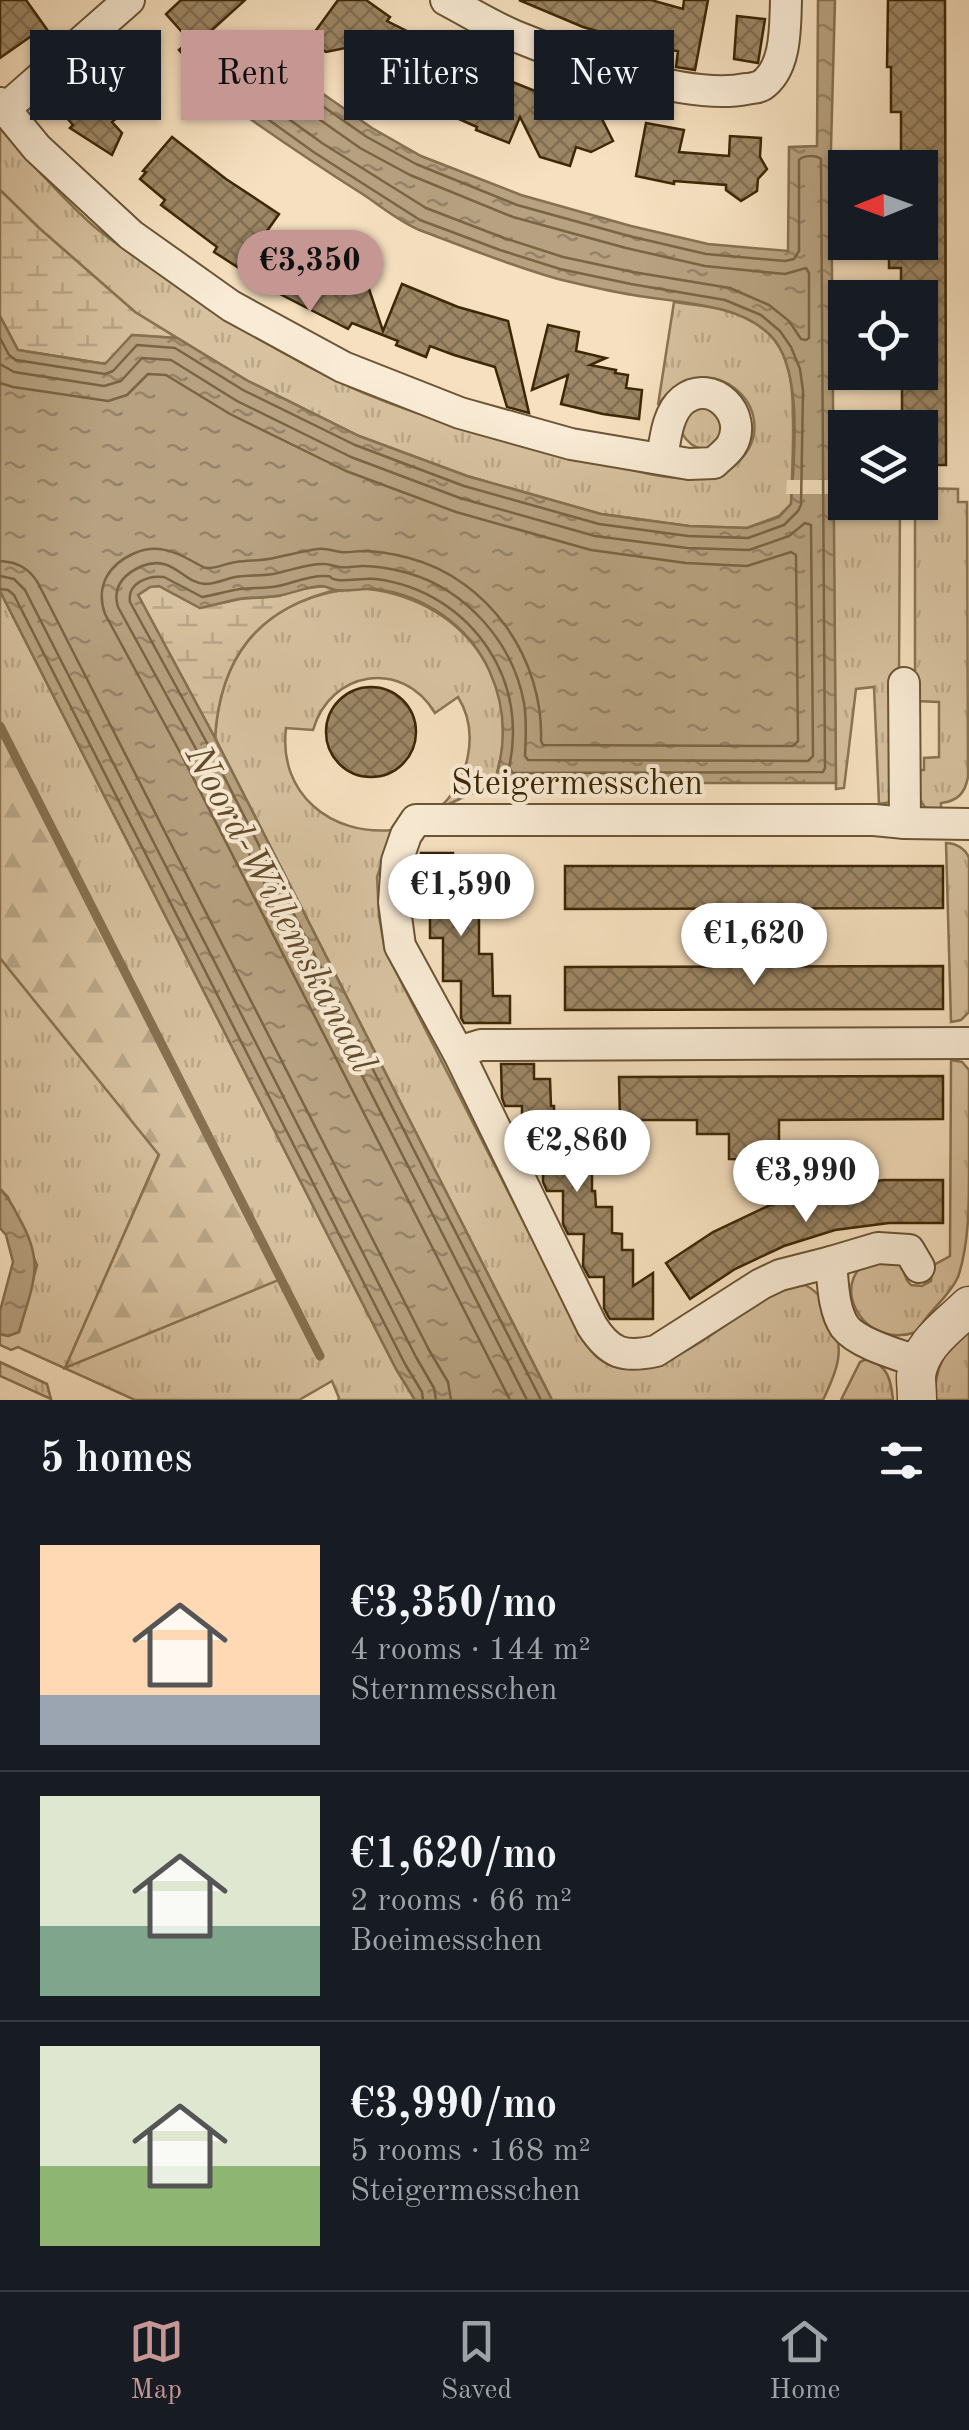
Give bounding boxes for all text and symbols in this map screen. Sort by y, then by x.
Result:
chip: Buy [30,30,161,120]
chip: Rent [181,30,324,120]
chip: Filters [344,30,514,120]
chip: New [534,30,674,120]
north arrow [828,150,938,260]
map controls [828,150,938,520]
pin: €3,350 [229,230,391,315]
text: €3,350 [259,246,361,278]
button: locate [828,280,938,390]
button: layers [828,410,938,520]
water label: Noord-Willemskanaal [176,739,382,1079]
street label: Steigermesschen [451,767,703,802]
pin: €1,590 [380,854,542,939]
text: €1,590 [410,870,512,902]
pin: €1,620 [673,903,835,988]
text: €1,620 [703,919,805,951]
pin: €2,860 [496,1110,658,1195]
text: €2,860 [526,1126,628,1158]
pin: €3,990 [725,1140,887,1225]
text: €3,990 [755,1156,857,1188]
icon: filters [874,1433,929,1488]
text: 5 homes [40,1439,192,1481]
text: €3,350/mo [350,1584,557,1626]
icon: home [120,1585,240,1705]
text: 4 rooms · 144 m² [350,1635,591,1667]
text: Sternmesschen [350,1675,557,1707]
text: €1,620/mo [350,1835,557,1877]
icon: home [120,1836,240,1956]
text: 2 rooms · 66 m² [350,1886,572,1918]
text: Boeimesschen [350,1926,543,1958]
text: €3,990/mo [350,2085,557,2127]
icon: home [120,2086,240,2206]
text: 5 rooms · 168 m² [350,2136,591,2168]
text: Steigermesschen [350,2176,581,2208]
tab: Map [129,2314,184,2409]
tab: Saved [441,2314,512,2409]
tab: Home [769,2314,840,2409]

